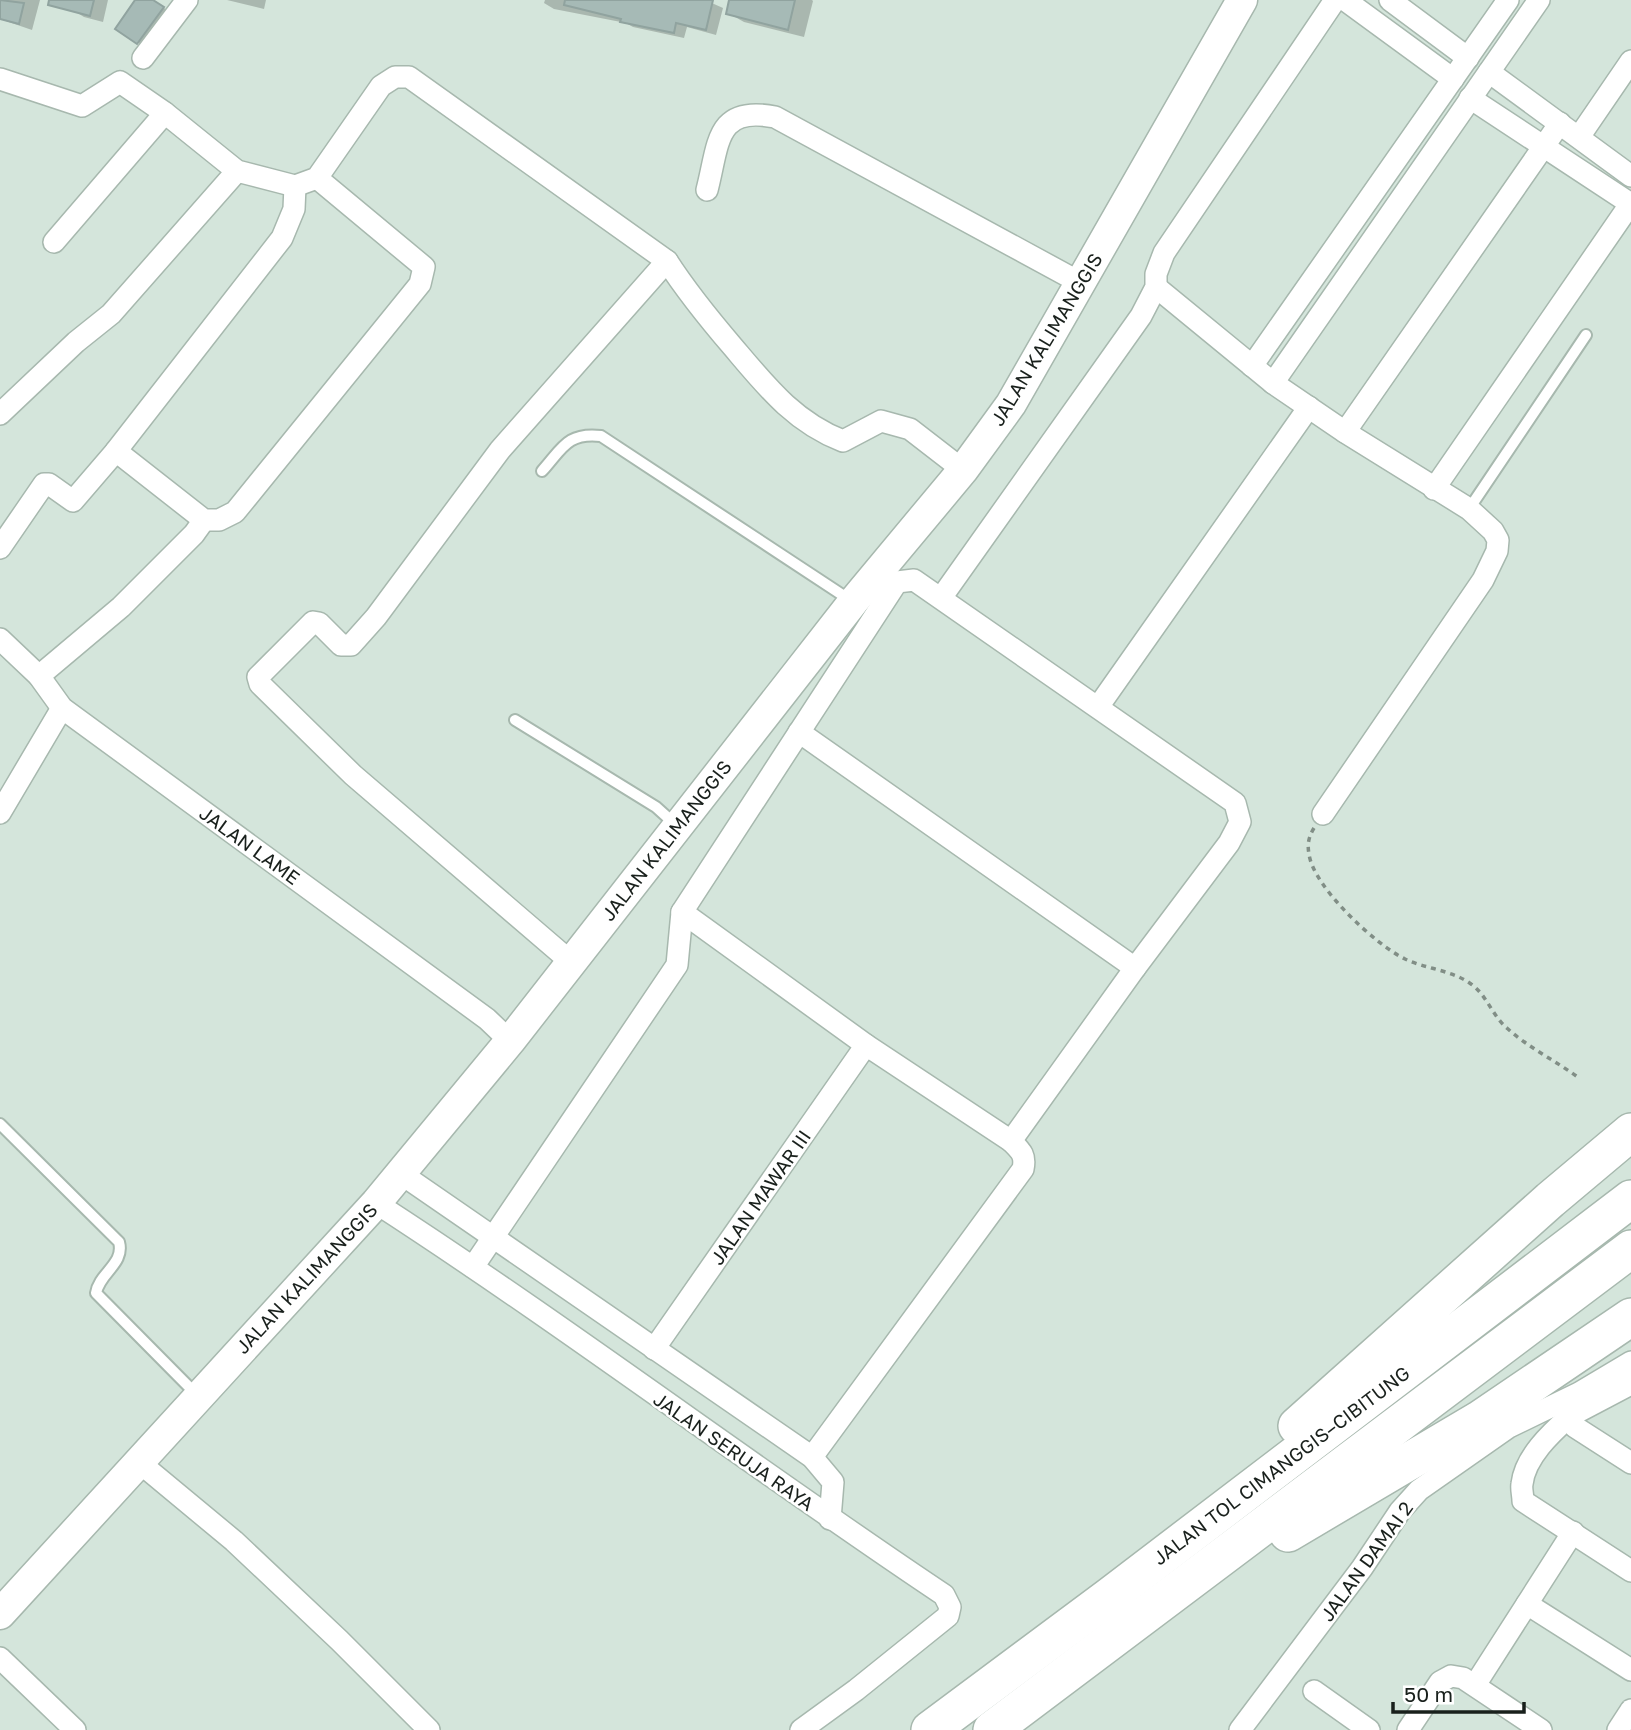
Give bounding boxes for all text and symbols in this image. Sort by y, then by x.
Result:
street label: JALAN KALIMANGGIS [985,248,1107,430]
street label: JALAN KALIMANGGIS [596,755,736,925]
street label: JALAN LAME [195,801,305,889]
street label: JALAN MAWAR III [705,1125,815,1269]
street label: JALAN KALIMANGGIS [230,1198,382,1358]
street label: JALAN TOL CIMANGGIS–CIBITUNG [1148,1361,1414,1569]
street label: JALAN SERUJA RAYA [649,1387,819,1515]
street label: JALAN DAMAI 2 [1315,1497,1417,1625]
scale bar [1393,1670,1524,1714]
text: 50 m [1404,1681,1453,1707]

